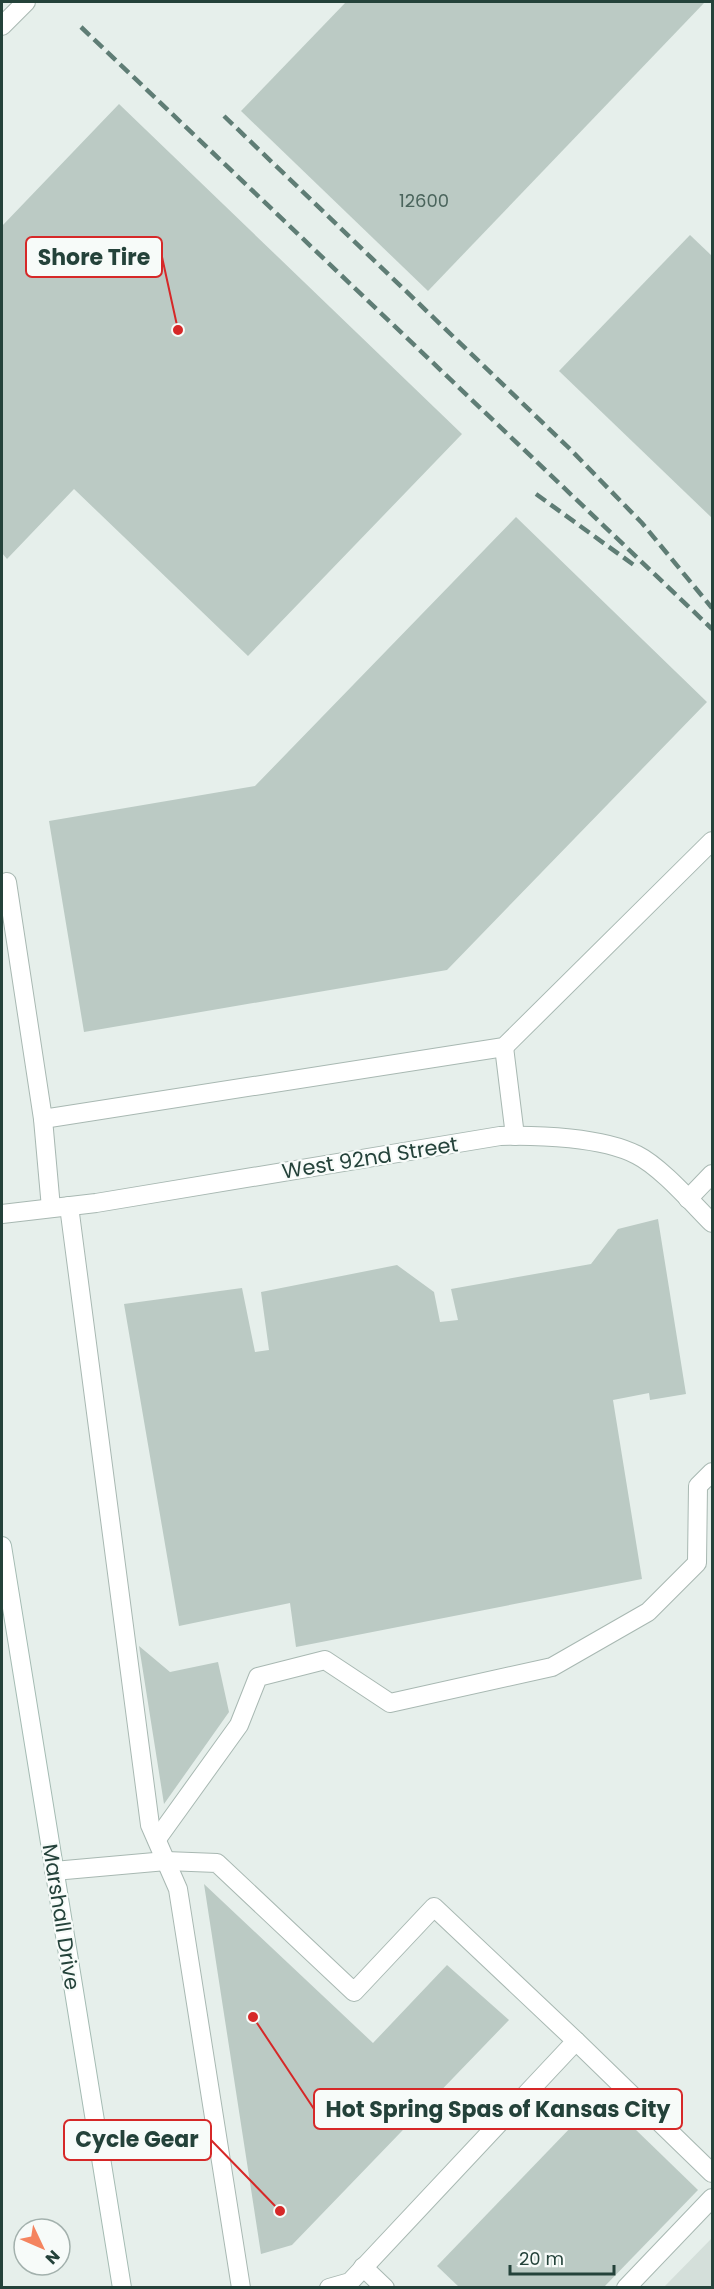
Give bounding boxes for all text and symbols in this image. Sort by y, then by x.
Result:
house number: 12600 [399,188,449,213]
callout: Shore Tire [26,237,162,277]
text: Shore Tire [38,242,150,273]
street label: West 92nd Street [280,1129,460,1186]
street label: Marshall Drive [36,1842,87,1992]
callout: Hot Spring Spas of Kansas City [314,2089,682,2129]
text: Hot Spring Spas of Kansas City [326,2094,670,2125]
callout: Cycle Gear [64,2120,211,2160]
text: Cycle Gear [75,2124,199,2155]
north arrow [12,2217,72,2277]
scale bar [510,2238,614,2276]
text: N [40,2245,65,2269]
text: 20 m [519,2246,564,2271]

